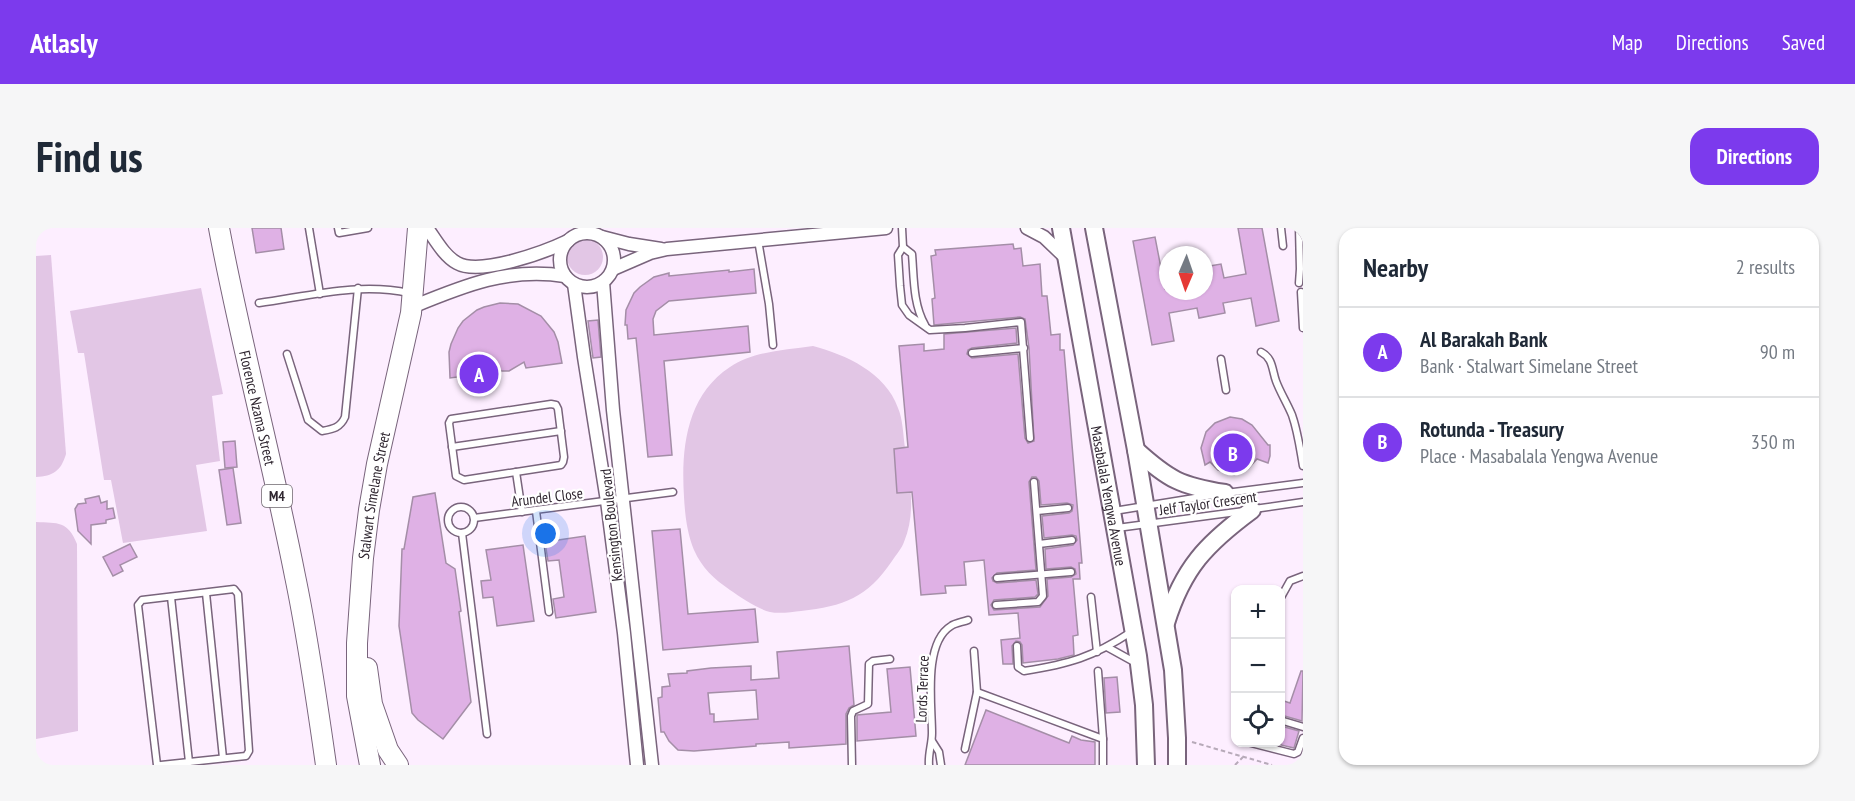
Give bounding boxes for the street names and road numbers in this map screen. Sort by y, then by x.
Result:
street label: Florence Nzama Street [236,349,280,467]
street label: Masabalala Yengwa Avenue [1087,424,1131,567]
street label: Stalwart Simelane Street [353,430,394,560]
street label: Kensington Boulevard [596,468,626,582]
street label: Arundel Close [510,483,584,511]
road number: M4 [262,485,292,507]
street label: Jelf Taylor Crescent [1157,487,1258,519]
street label: Lords Terrace [911,655,933,723]

